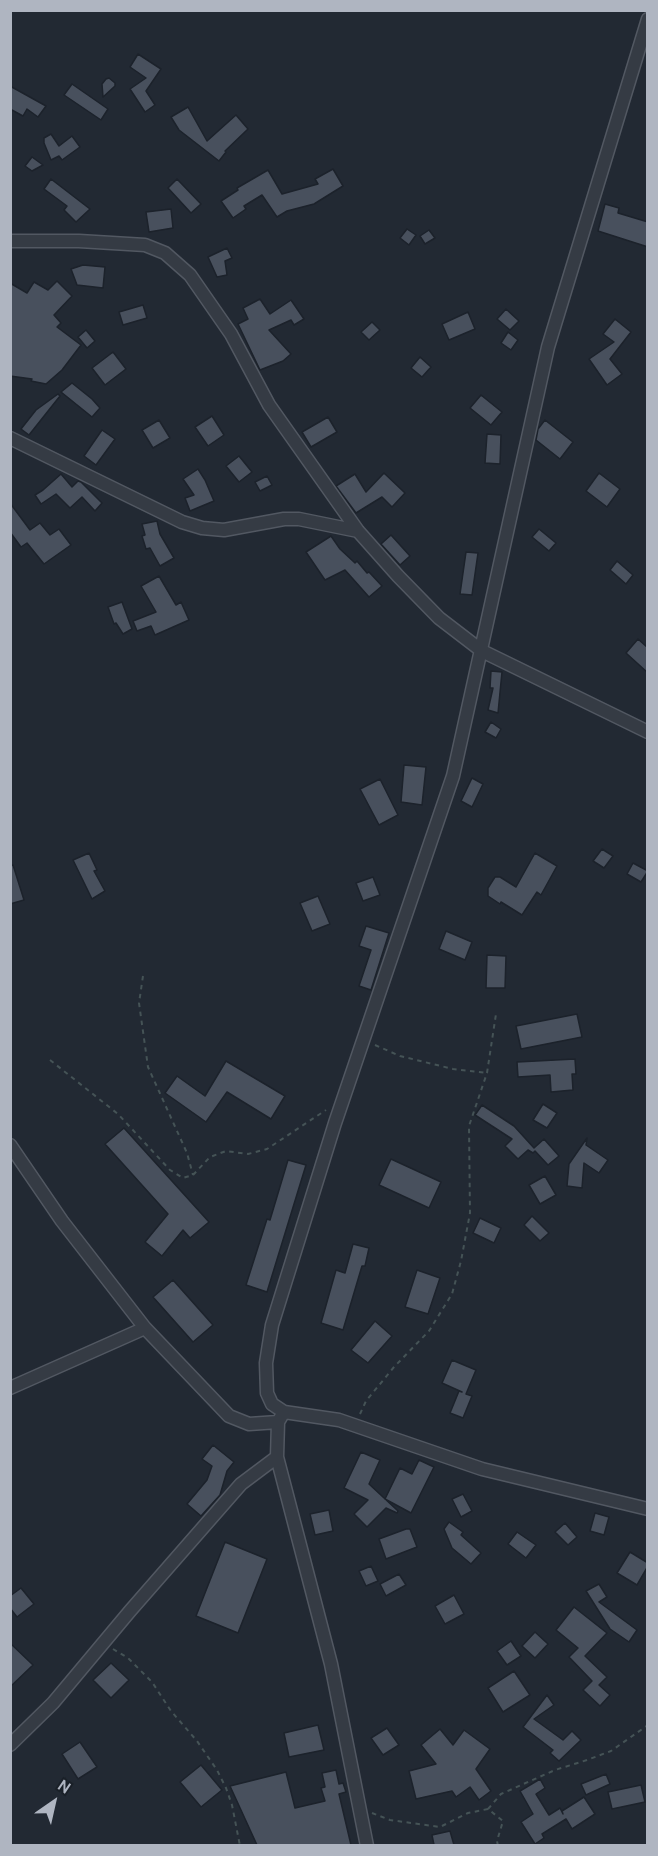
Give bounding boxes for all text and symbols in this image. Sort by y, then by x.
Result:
north arrow [24,1772,84,1832]
text: N [54,1776,74,1798]

